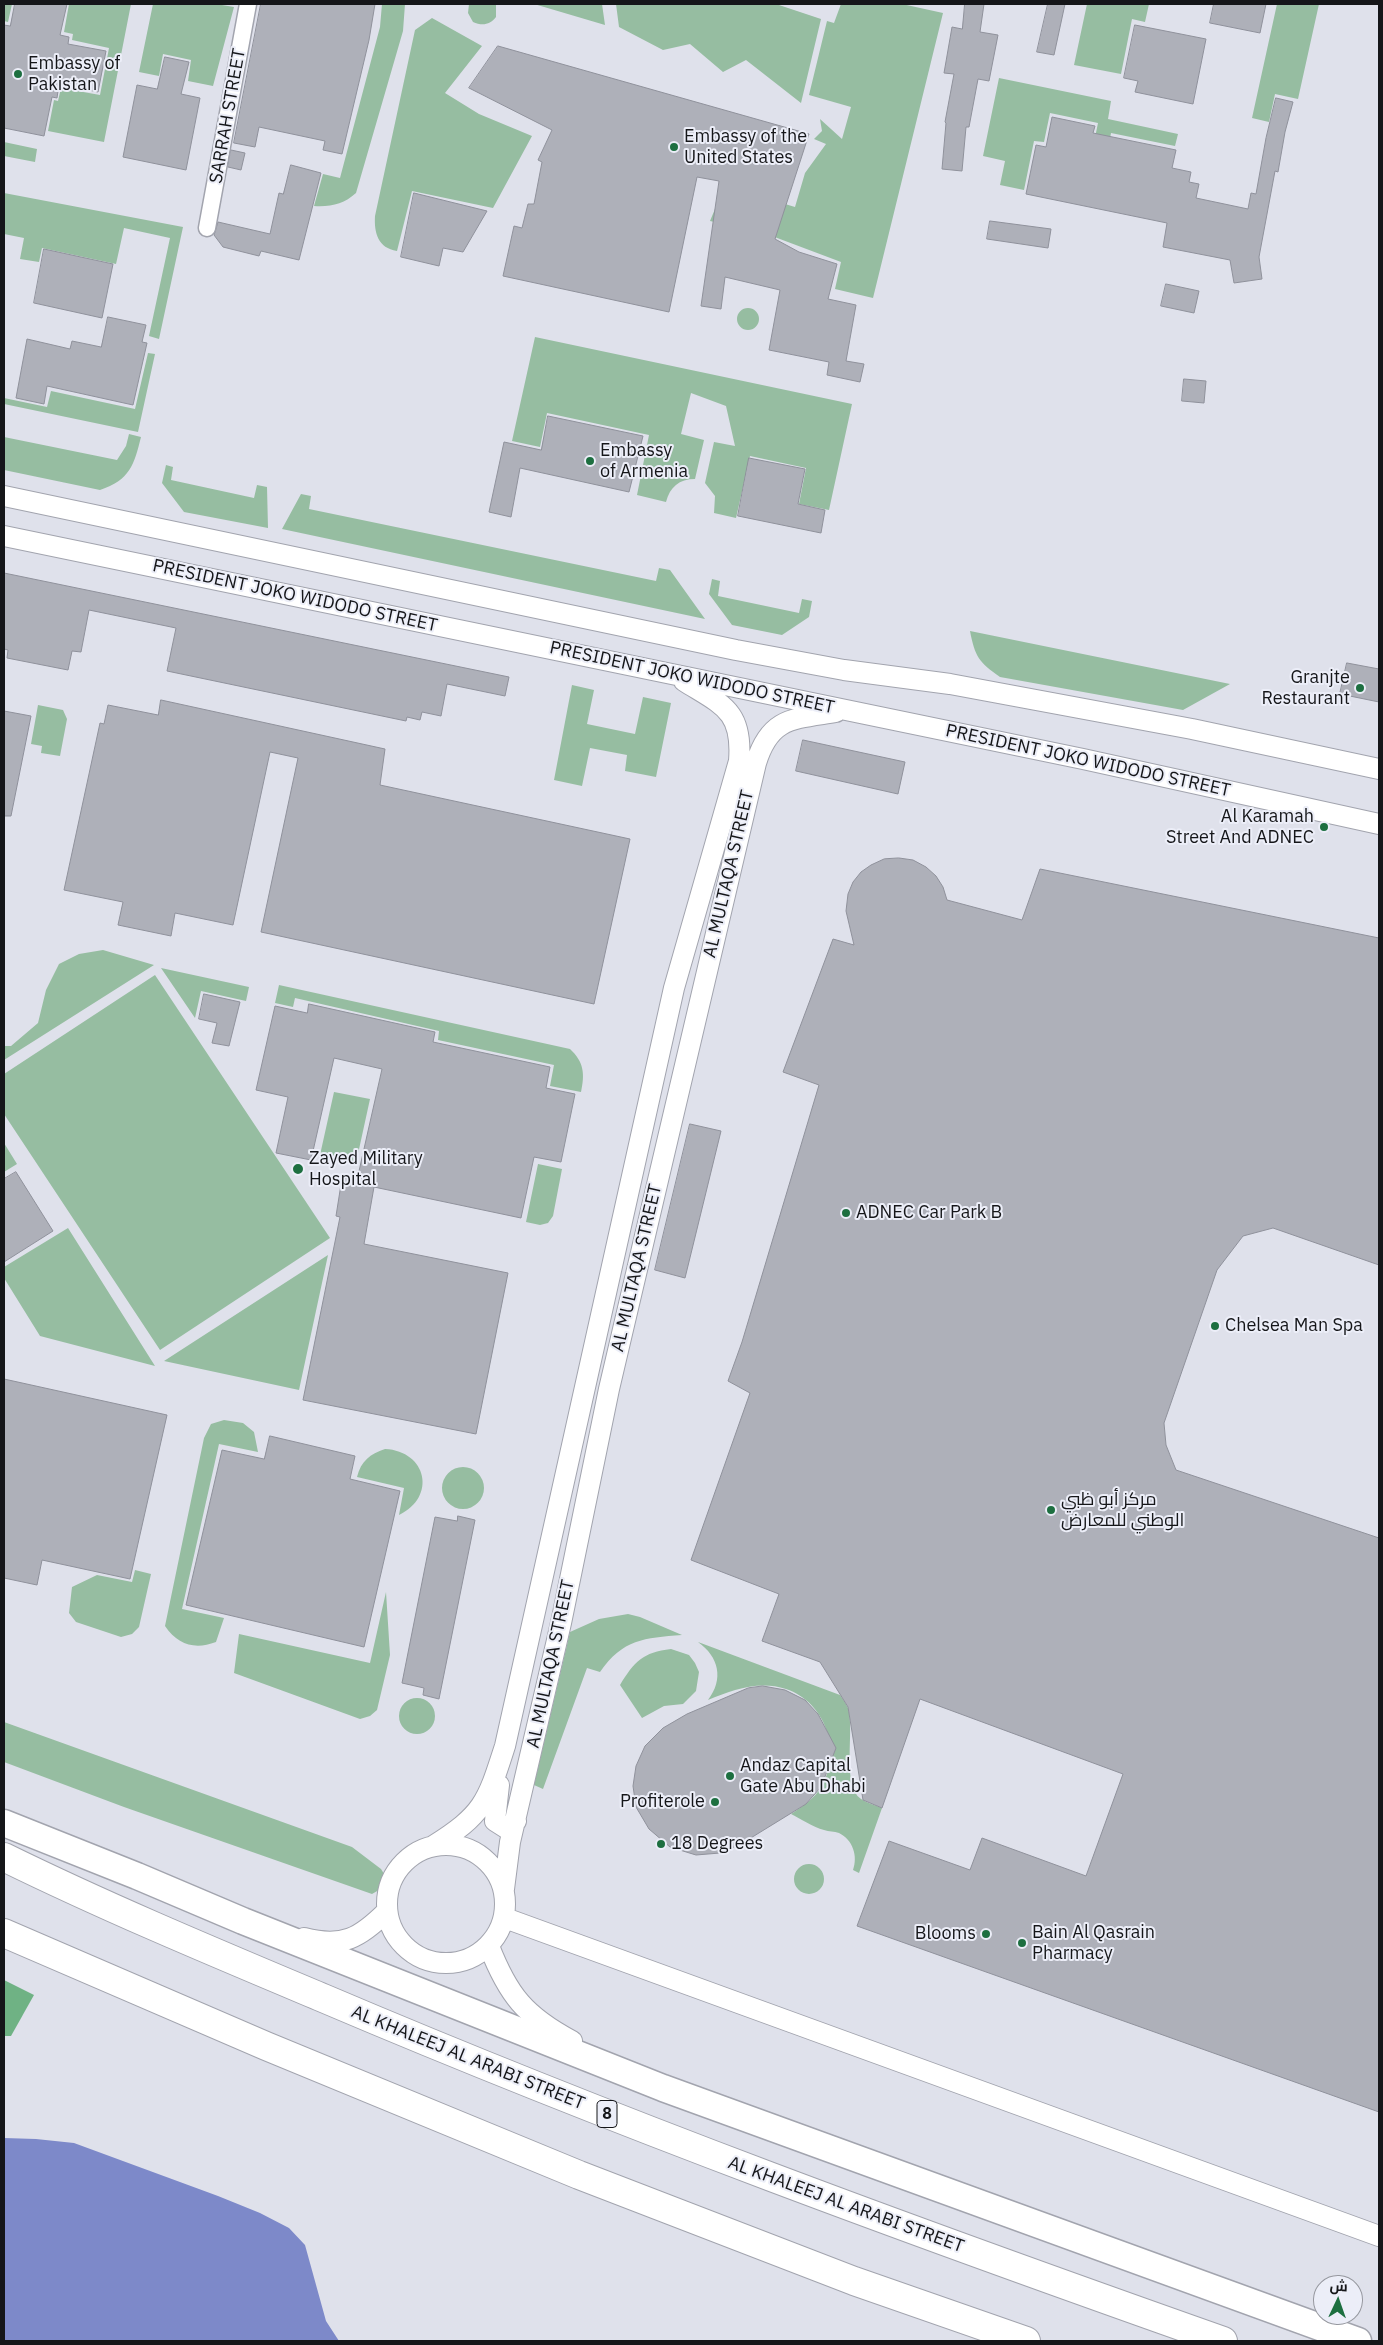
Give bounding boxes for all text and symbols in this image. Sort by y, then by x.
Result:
street label: SARRAH STREET [205,47,251,185]
place label: Embassy of Pakistan [28,53,120,96]
marker: Embassy of Pakistan [12,68,24,80]
place label: Embassy of the United States [684,126,807,168]
marker: Embassy of the United States [668,141,680,153]
place label: Embassy of Armenia [600,440,688,482]
marker: Embassy of Armenia [584,455,596,467]
street label: PRESIDENT JOKO WIDODO STREET [151,555,439,637]
street label: PRESIDENT JOKO WIDODO STREET [548,637,836,719]
place label: Granjte Restaurant [1261,667,1350,710]
marker: Granjte Restaurant [1354,682,1366,694]
street label: PRESIDENT JOKO WIDODO STREET [944,720,1232,802]
street label: AL MULTAQA STREET [699,788,759,960]
place label: Al Karamah Street And ADNEC [1166,806,1314,849]
marker: Al Karamah Street And ADNEC [1318,821,1330,833]
place label: Zayed Military Hospital [309,1148,423,1190]
marker: Zayed Military Hospital [291,1162,305,1176]
street label: AL MULTAQA STREET [607,1182,667,1354]
place label: ADNEC Car Park B [856,1202,1002,1224]
marker: ADNEC Car Park B [840,1207,852,1219]
place label: Chelsea Man Spa [1225,1315,1363,1337]
marker: Chelsea Man Spa [1209,1320,1221,1332]
place label: مركز أبو ظبي الوطني للمعارض [1061,1489,1184,1532]
marker: مركز أبو ظبي الوطني للمعارض [1045,1504,1057,1516]
street label: AL MULTAQA STREET [523,1578,579,1750]
place label: Andaz Capital Gate Abu Dhabi [740,1755,866,1798]
marker: Andaz Capital Gate Abu Dhabi [724,1770,736,1782]
place label: Profiterole [620,1791,705,1813]
marker: Profiterole [709,1796,721,1808]
place label: 18 Degrees [671,1833,763,1855]
marker: 18 Degrees [655,1838,667,1850]
place label: Bain Al Qasrain Pharmacy [1032,1922,1155,1965]
place label: Blooms [915,1923,976,1945]
marker: Blooms [980,1928,992,1940]
marker: Bain Al Qasrain Pharmacy [1016,1937,1028,1949]
street label: AL KHALEEJ AL ARABI STREET [348,2001,588,2115]
road number: 8 [597,2100,617,2128]
street label: AL KHALEEJ AL ARABI STREET [725,2152,967,2258]
north arrow [1313,2275,1363,2325]
text: ش [1329,2277,1348,2295]

